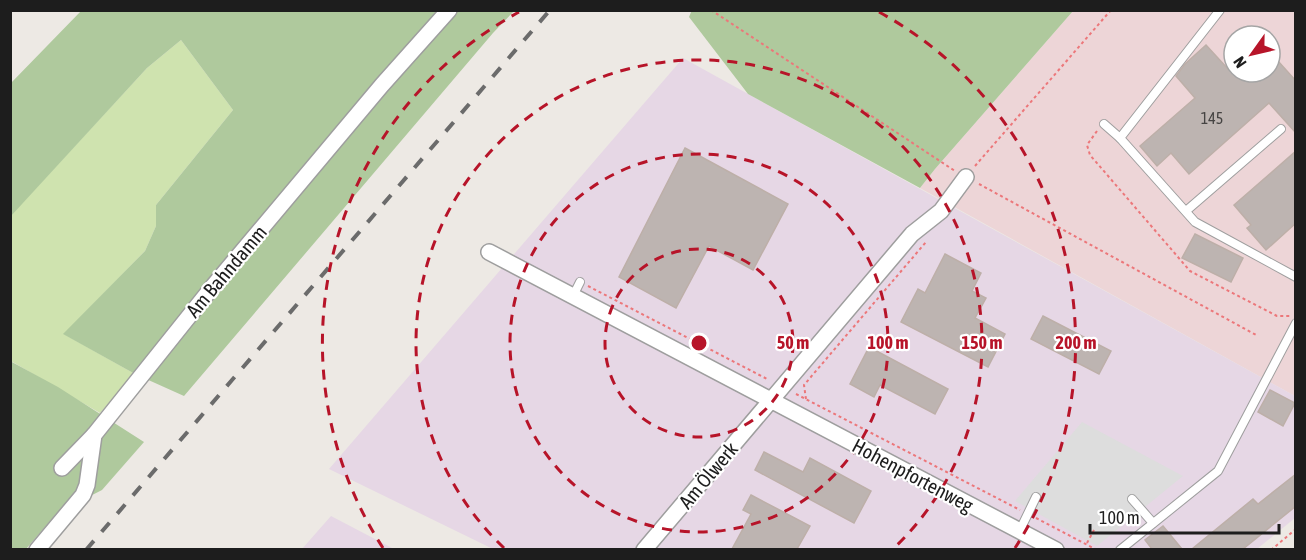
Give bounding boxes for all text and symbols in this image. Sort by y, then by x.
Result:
north arrow [1222,24,1282,84]
text: N [1229,53,1250,71]
house number: 145 [1201,109,1223,127]
street label: Am Bahndamm [181,220,271,322]
text: 50 m [777,332,809,353]
text: 100 m [868,332,908,353]
text: 150 m [962,332,1002,353]
text: 200 m [1056,332,1096,353]
centre of rings [689,333,709,353]
street label: Hohenpfortenweg [849,434,978,517]
street label: Am Ölwerk [674,437,742,513]
scale bar [1090,497,1279,535]
text: 100 m [1099,507,1140,528]

